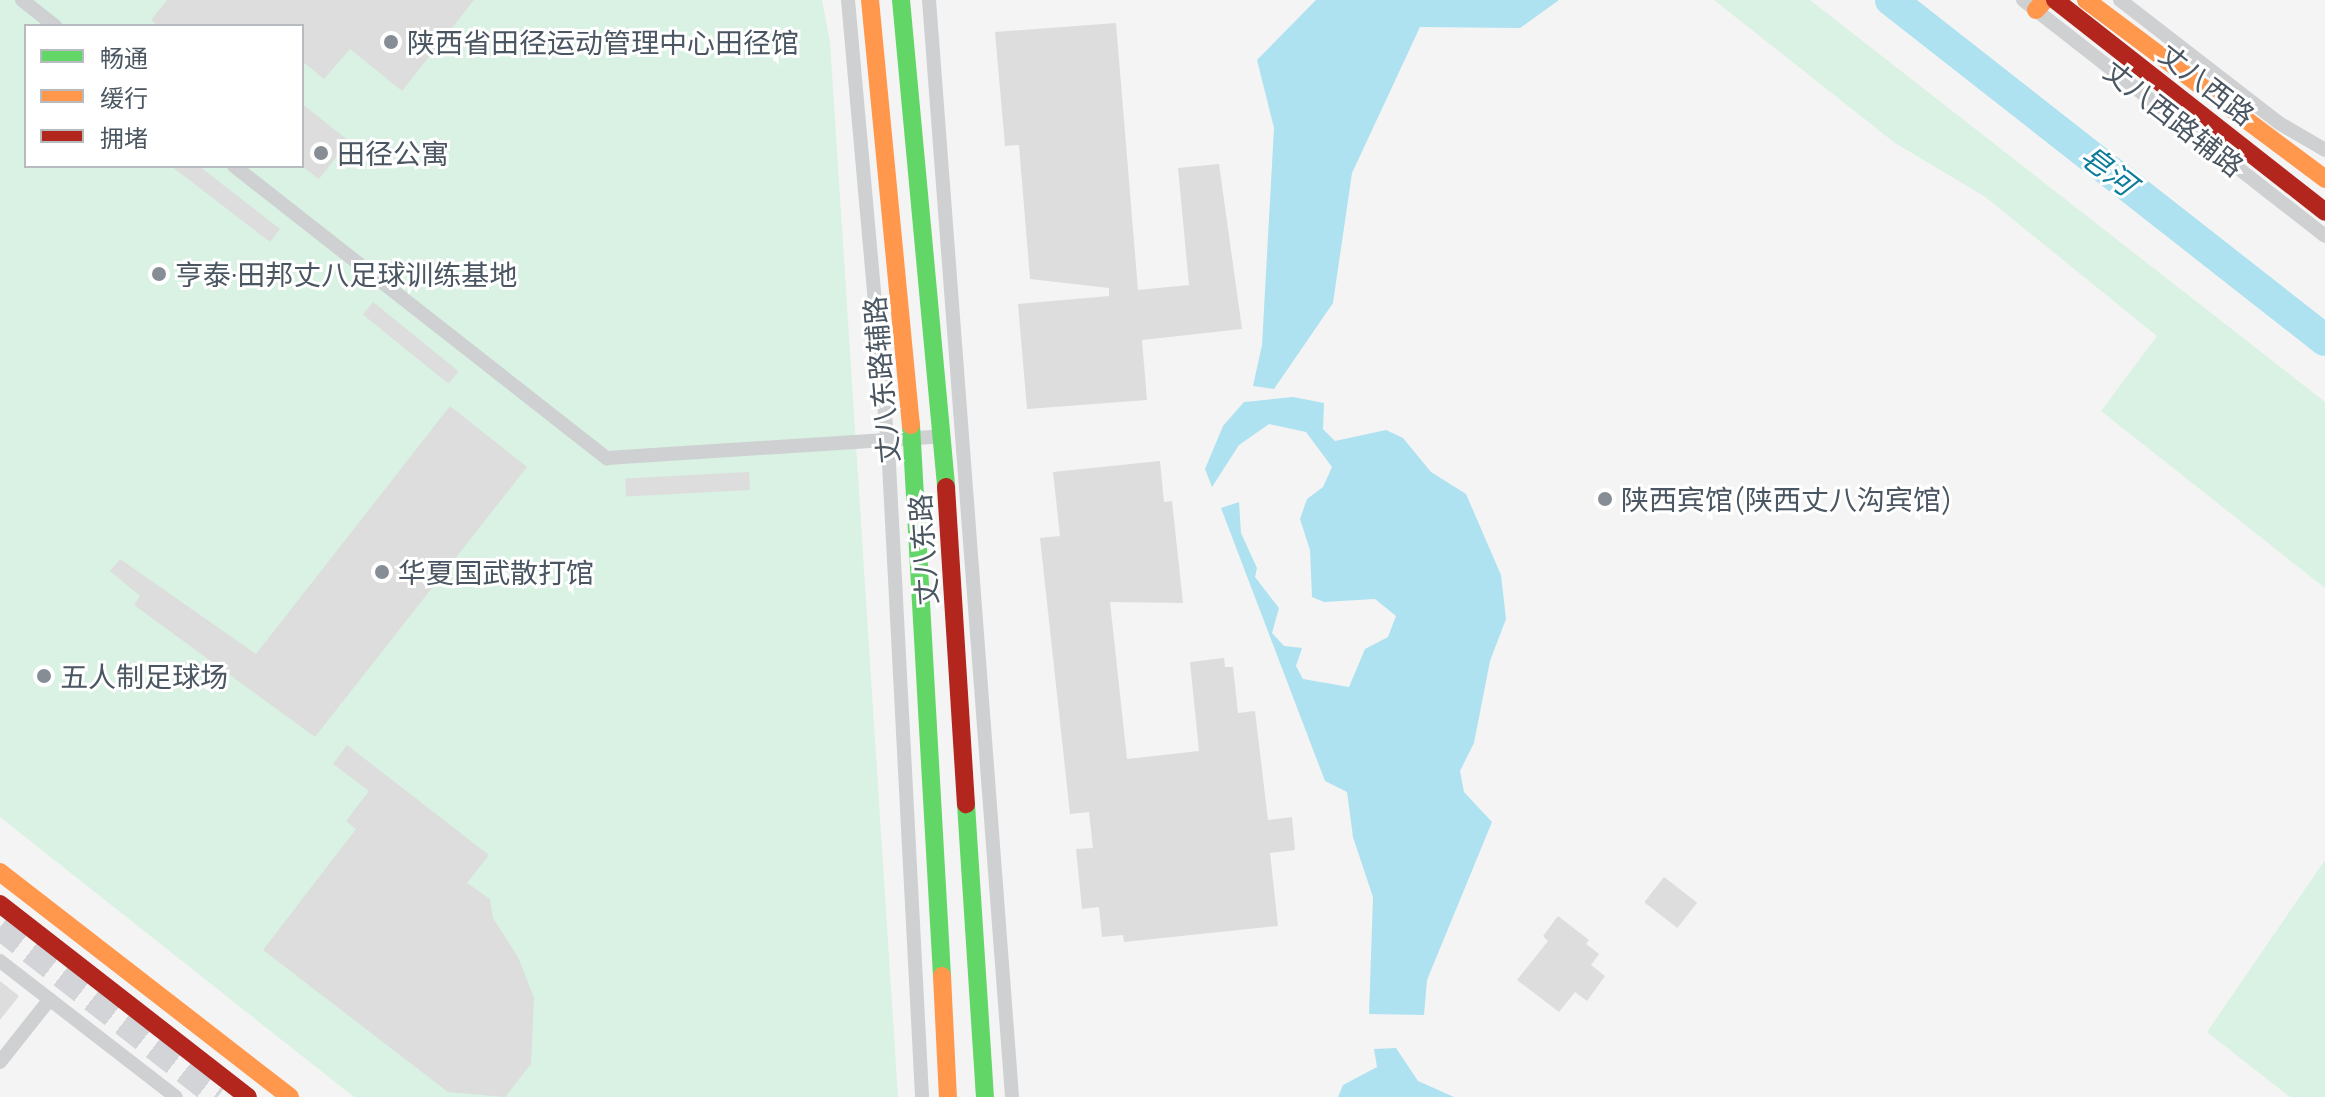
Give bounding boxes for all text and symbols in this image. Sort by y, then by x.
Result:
legend [24,24,304,168]
place label: 陕西省田径运动管理中心田径馆 [407,25,799,59]
marker: 陕西省田径运动管理中心田径馆 [382,33,400,51]
street label: 丈八西路 [2153,36,2261,132]
text: 畅通 [100,41,148,74]
street label: 丈八西路辅路 [2097,53,2251,183]
text: 缓行 [100,81,148,114]
text: 拥堵 [100,121,148,154]
place label: 田径公寓 [337,136,449,170]
water label: 皂河 [2073,137,2143,203]
marker: 田径公寓 [312,144,330,162]
place label: 亨泰·田邦丈八足球训练基地 [175,257,517,291]
marker: 亨泰·田邦丈八足球训练基地 [150,265,168,283]
street label: 丈八东路辅路 [857,295,905,465]
place label: 陕西宾馆(陕西丈八沟宾馆) [1621,482,1953,516]
marker: 陕西宾馆(陕西丈八沟宾馆) [1596,490,1614,508]
street label: 丈八东路 [902,493,944,607]
place label: 华夏国武散打馆 [398,555,594,589]
marker: 华夏国武散打馆 [373,563,391,581]
place label: 五人制足球场 [60,659,228,693]
marker: 五人制足球场 [35,667,53,685]

